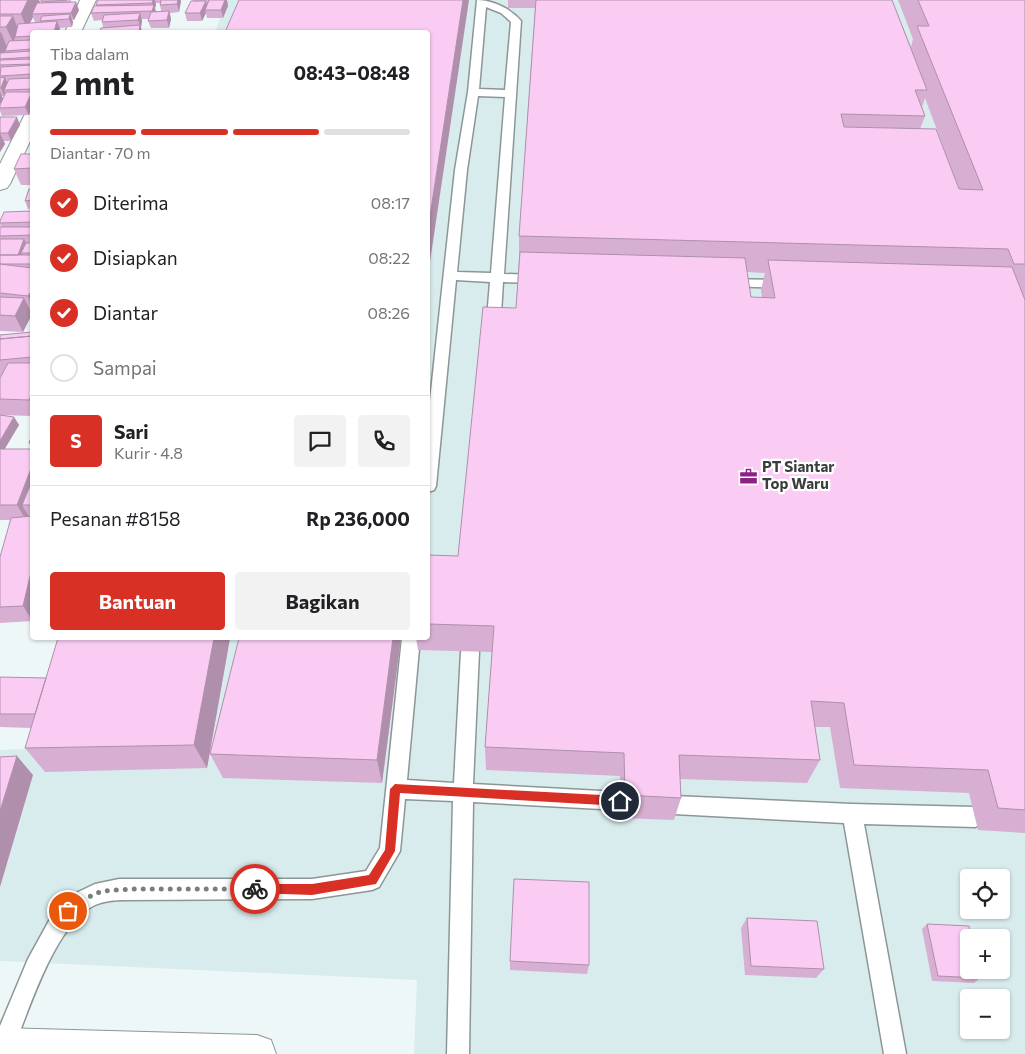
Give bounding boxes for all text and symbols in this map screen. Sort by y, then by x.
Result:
text: Tiba dalam [50,44,129,63]
text: 08:43–08:48 [293,61,410,84]
text: 2 mnt [50,62,134,102]
text: Diantar · 70 m [50,143,151,162]
icon: check [50,189,78,217]
text: Diterima [93,191,169,214]
text: 08:17 [371,193,410,212]
icon: check [50,244,78,272]
text: Disiapkan [93,246,178,269]
text: 08:22 [368,248,410,267]
icon: check [50,299,78,327]
text: Diantar [93,301,158,324]
text: 08:26 [368,303,410,322]
text: Sampai [93,356,157,379]
button: chat [294,415,346,467]
button: phone [358,415,410,467]
text: Sari [114,420,149,443]
text: S [70,429,82,452]
text: Kurir · 4.8 [114,443,183,462]
place label: PT Siantar Top Waru [762,457,834,492]
office icon: PT Siantar Top Waru [738,466,758,486]
text: Pesanan #8158 [50,507,181,530]
text: Rp 236,000 [306,507,410,530]
button: Bantuan [50,572,225,630]
button: Bagikan [235,572,410,630]
pin [599,780,641,822]
icon: home [606,787,634,815]
courier [230,864,280,914]
map controls [960,869,1010,1039]
button: locate [960,869,1010,919]
icon: bike [241,875,269,903]
pin [47,890,89,932]
icon: bag [54,897,82,925]
button: + [960,929,1010,979]
button: − [960,989,1010,1039]

